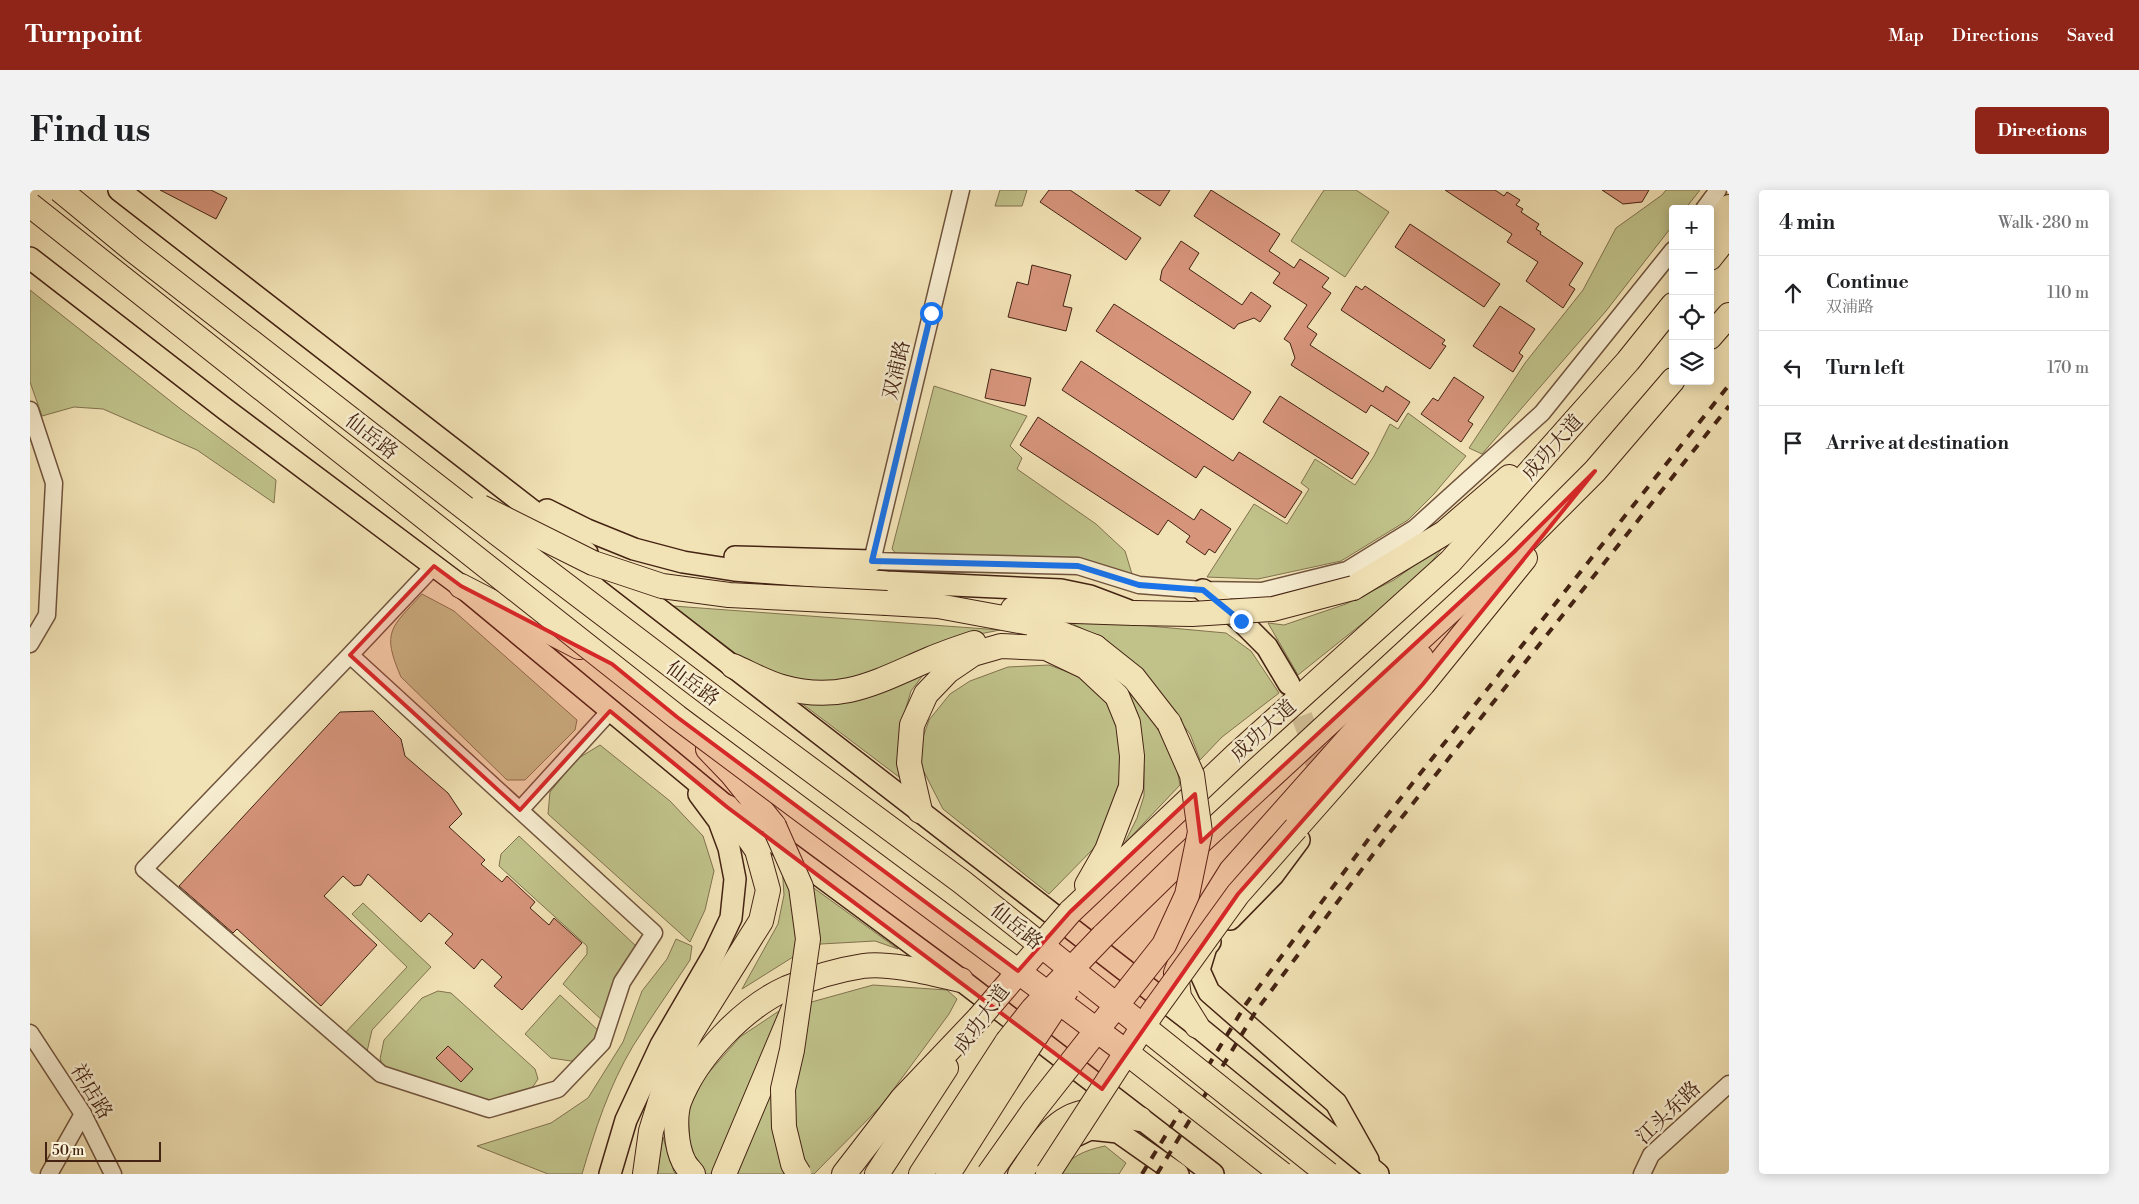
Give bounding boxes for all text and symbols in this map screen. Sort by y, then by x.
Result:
text: Turnpoint [25,20,142,50]
text: Map [1888,24,1924,47]
text: Directions [1952,24,2039,47]
text: Saved [2067,24,2114,47]
button: Directions [1975,107,2109,154]
text: Find us [30,109,150,152]
map controls [1669,205,1714,385]
button: + [1669,205,1714,250]
text: 4 min [1779,210,1835,236]
text: Walk · 280 m [1998,213,2089,233]
button: − [1669,250,1714,295]
text: Continue [1826,270,1909,294]
icon: ahead [1779,279,1807,307]
text: 110 m [2047,283,2089,303]
button: locate [1669,295,1714,340]
text: 双浦路 [1826,297,1874,317]
route start [920,302,943,325]
street label: 双浦路 [879,338,916,402]
button: layers [1669,340,1714,385]
icon: left [1779,354,1807,382]
text: Turn left [1826,356,1905,380]
text: 170 m [2047,358,2089,378]
street label: 仙岳路 [340,409,402,466]
street label: 成功大道 [1517,410,1589,486]
icon: arrive [1779,429,1807,457]
text: Arrive at destination [1826,431,2009,455]
route end [1230,610,1253,633]
street label: 仙岳路 [661,656,724,712]
street label: 成功大道 [1226,695,1302,767]
street label: 仙岳路 [985,899,1047,956]
street label: 成功大道 [949,980,1016,1060]
street label: 祥店路 [65,1060,117,1124]
street label: 江头东路 [1632,1076,1706,1150]
scale bar [45,1139,161,1162]
text: 50 m [52,1142,84,1160]

